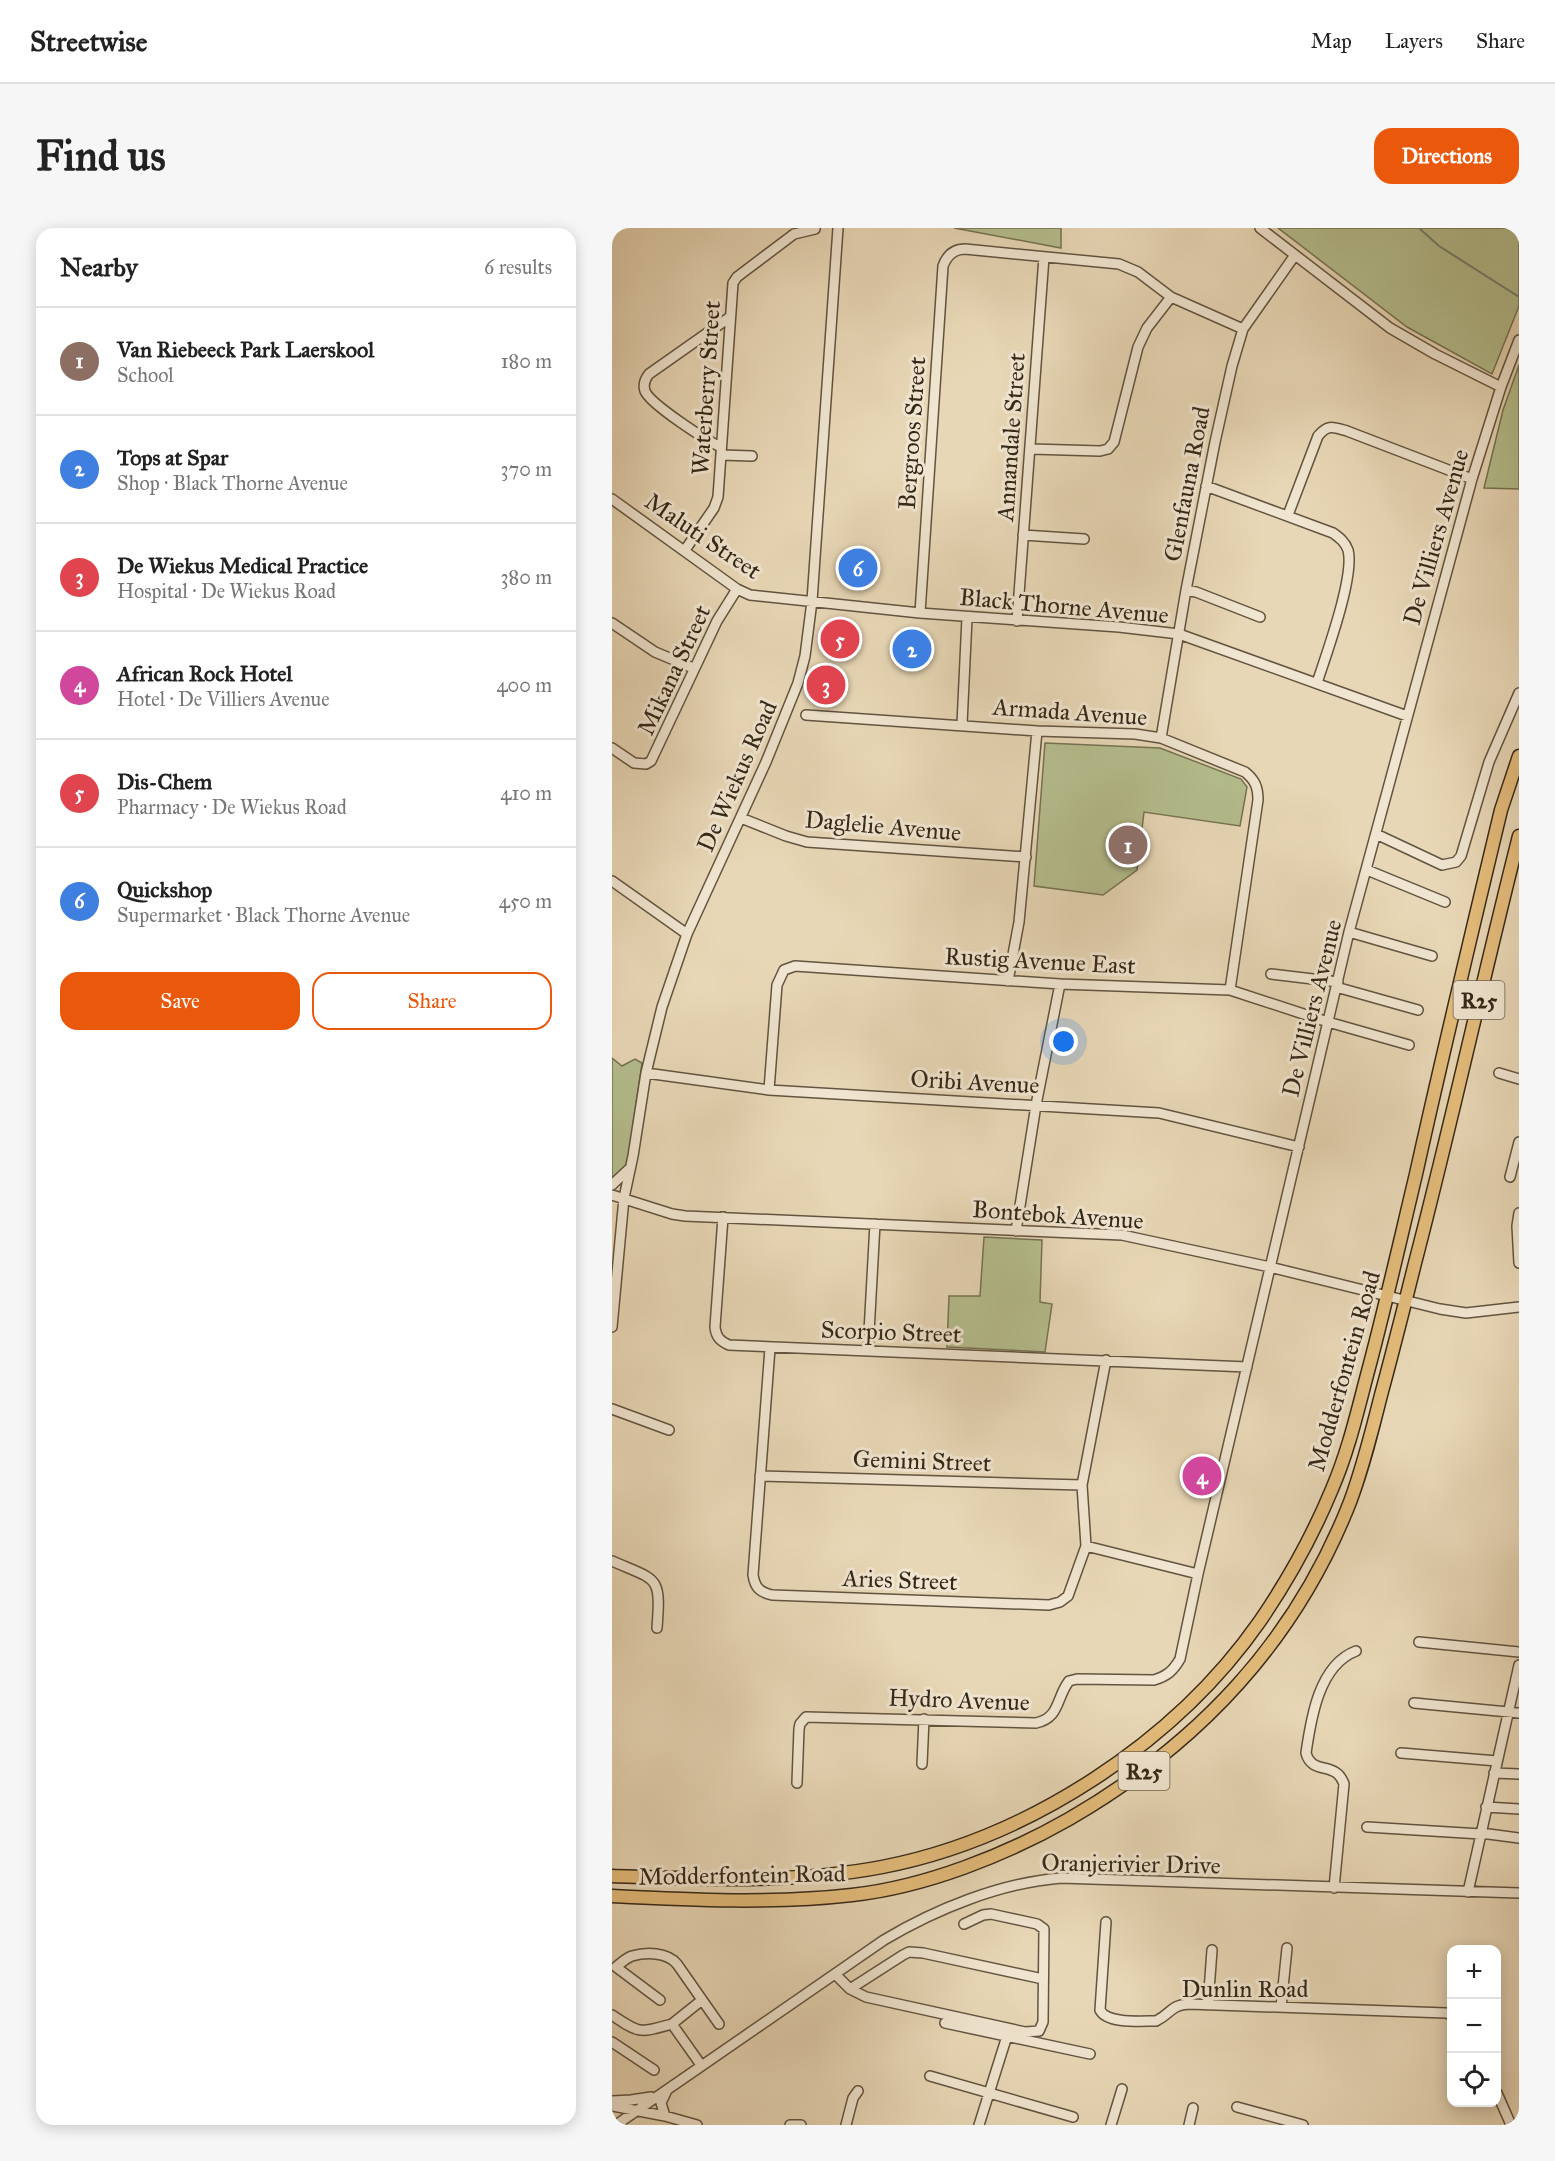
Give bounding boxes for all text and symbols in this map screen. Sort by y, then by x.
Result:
text: Streetwise [30,24,147,59]
text: Map [1311,28,1352,54]
text: Layers [1385,28,1443,54]
text: Share [1476,28,1525,54]
button: Directions [1374,128,1519,184]
text: Find us [36,130,166,182]
text: Nearby [60,251,138,283]
text: 6 results [484,255,552,279]
street label: Waterberry Street [685,299,727,476]
text: Van Riebeeck Park Laerskool [117,336,374,363]
text: 1 [76,349,83,373]
text: 180 m [501,349,552,373]
street label: Annandale Street [990,351,1032,523]
street label: Bergroos Street [892,355,932,510]
text: School [117,363,174,387]
street label: Glenfauna Road [1157,404,1217,564]
text: Tops at Spar [117,444,228,471]
street label: De Villiers Avenue [1397,445,1475,629]
text: 2 [75,457,84,481]
text: 370 m [501,457,552,481]
text: Shop · Black Thorne Avenue [117,471,348,495]
street label: Maluti Street [639,486,767,586]
pin: 6 [838,546,878,590]
text: De Wiekus Medical Practice [117,552,368,579]
text: 3 [76,565,84,589]
text: 380 m [501,565,552,589]
text: Hospital · De Wiekus Road [117,579,336,603]
street label: Black Thorne Avenue [958,582,1170,630]
street label: Mikana Street [631,600,718,740]
pin: 5 [820,616,860,662]
pin: 2 [892,626,932,672]
text: African Rock Hotel [117,660,292,687]
pin: 3 [806,662,846,708]
text: 4 [74,673,85,697]
text: 400 m [496,673,552,697]
text: Hotel · De Villiers Avenue [117,687,330,711]
street label: Armada Avenue [991,692,1148,732]
street label: De Wiekus Road [690,696,784,856]
text: Dis-Chem [117,768,212,795]
text: 5 [75,781,84,805]
text: 410 m [500,781,552,805]
text: Pharmacy · De Wiekus Road [117,795,347,819]
street label: Daglelie Avenue [804,804,962,848]
pin: 1 [1108,822,1148,868]
text: Quickshop [117,876,212,903]
text: 6 [74,889,85,913]
text: 450 m [499,889,552,913]
text: Supermarket · Black Thorne Avenue [117,903,410,927]
street label: De Villiers Avenue [1275,916,1349,1100]
street label: Rustig Avenue East [944,941,1137,981]
button: Save [60,972,300,1030]
button: Share [312,972,552,1030]
road number: R25 [1454,981,1504,1019]
your location [1049,1027,1078,1056]
street label: Oribi Avenue [910,1064,1040,1100]
street label: Bontebok Avenue [971,1194,1145,1236]
street label: Modderfontein Road [1301,1267,1387,1475]
street label: Scorpio Street [820,1315,962,1349]
street label: Gemini Street [852,1444,992,1478]
pin: 4 [1182,1454,1222,1498]
street label: Aries Street [841,1563,959,1597]
street label: Hydro Avenue [888,1683,1030,1717]
road number: R25 [1118,1752,1170,1790]
street label: Oranjerivier Drive [1041,1847,1221,1881]
street label: Modderfontein Road [638,1858,846,1892]
map controls [1447,1945,1501,2107]
button: + [1447,1945,1501,1999]
street label: Dunlin Road [1181,1974,1309,2004]
button: − [1447,1999,1501,2053]
button: locate [1447,2053,1501,2107]

